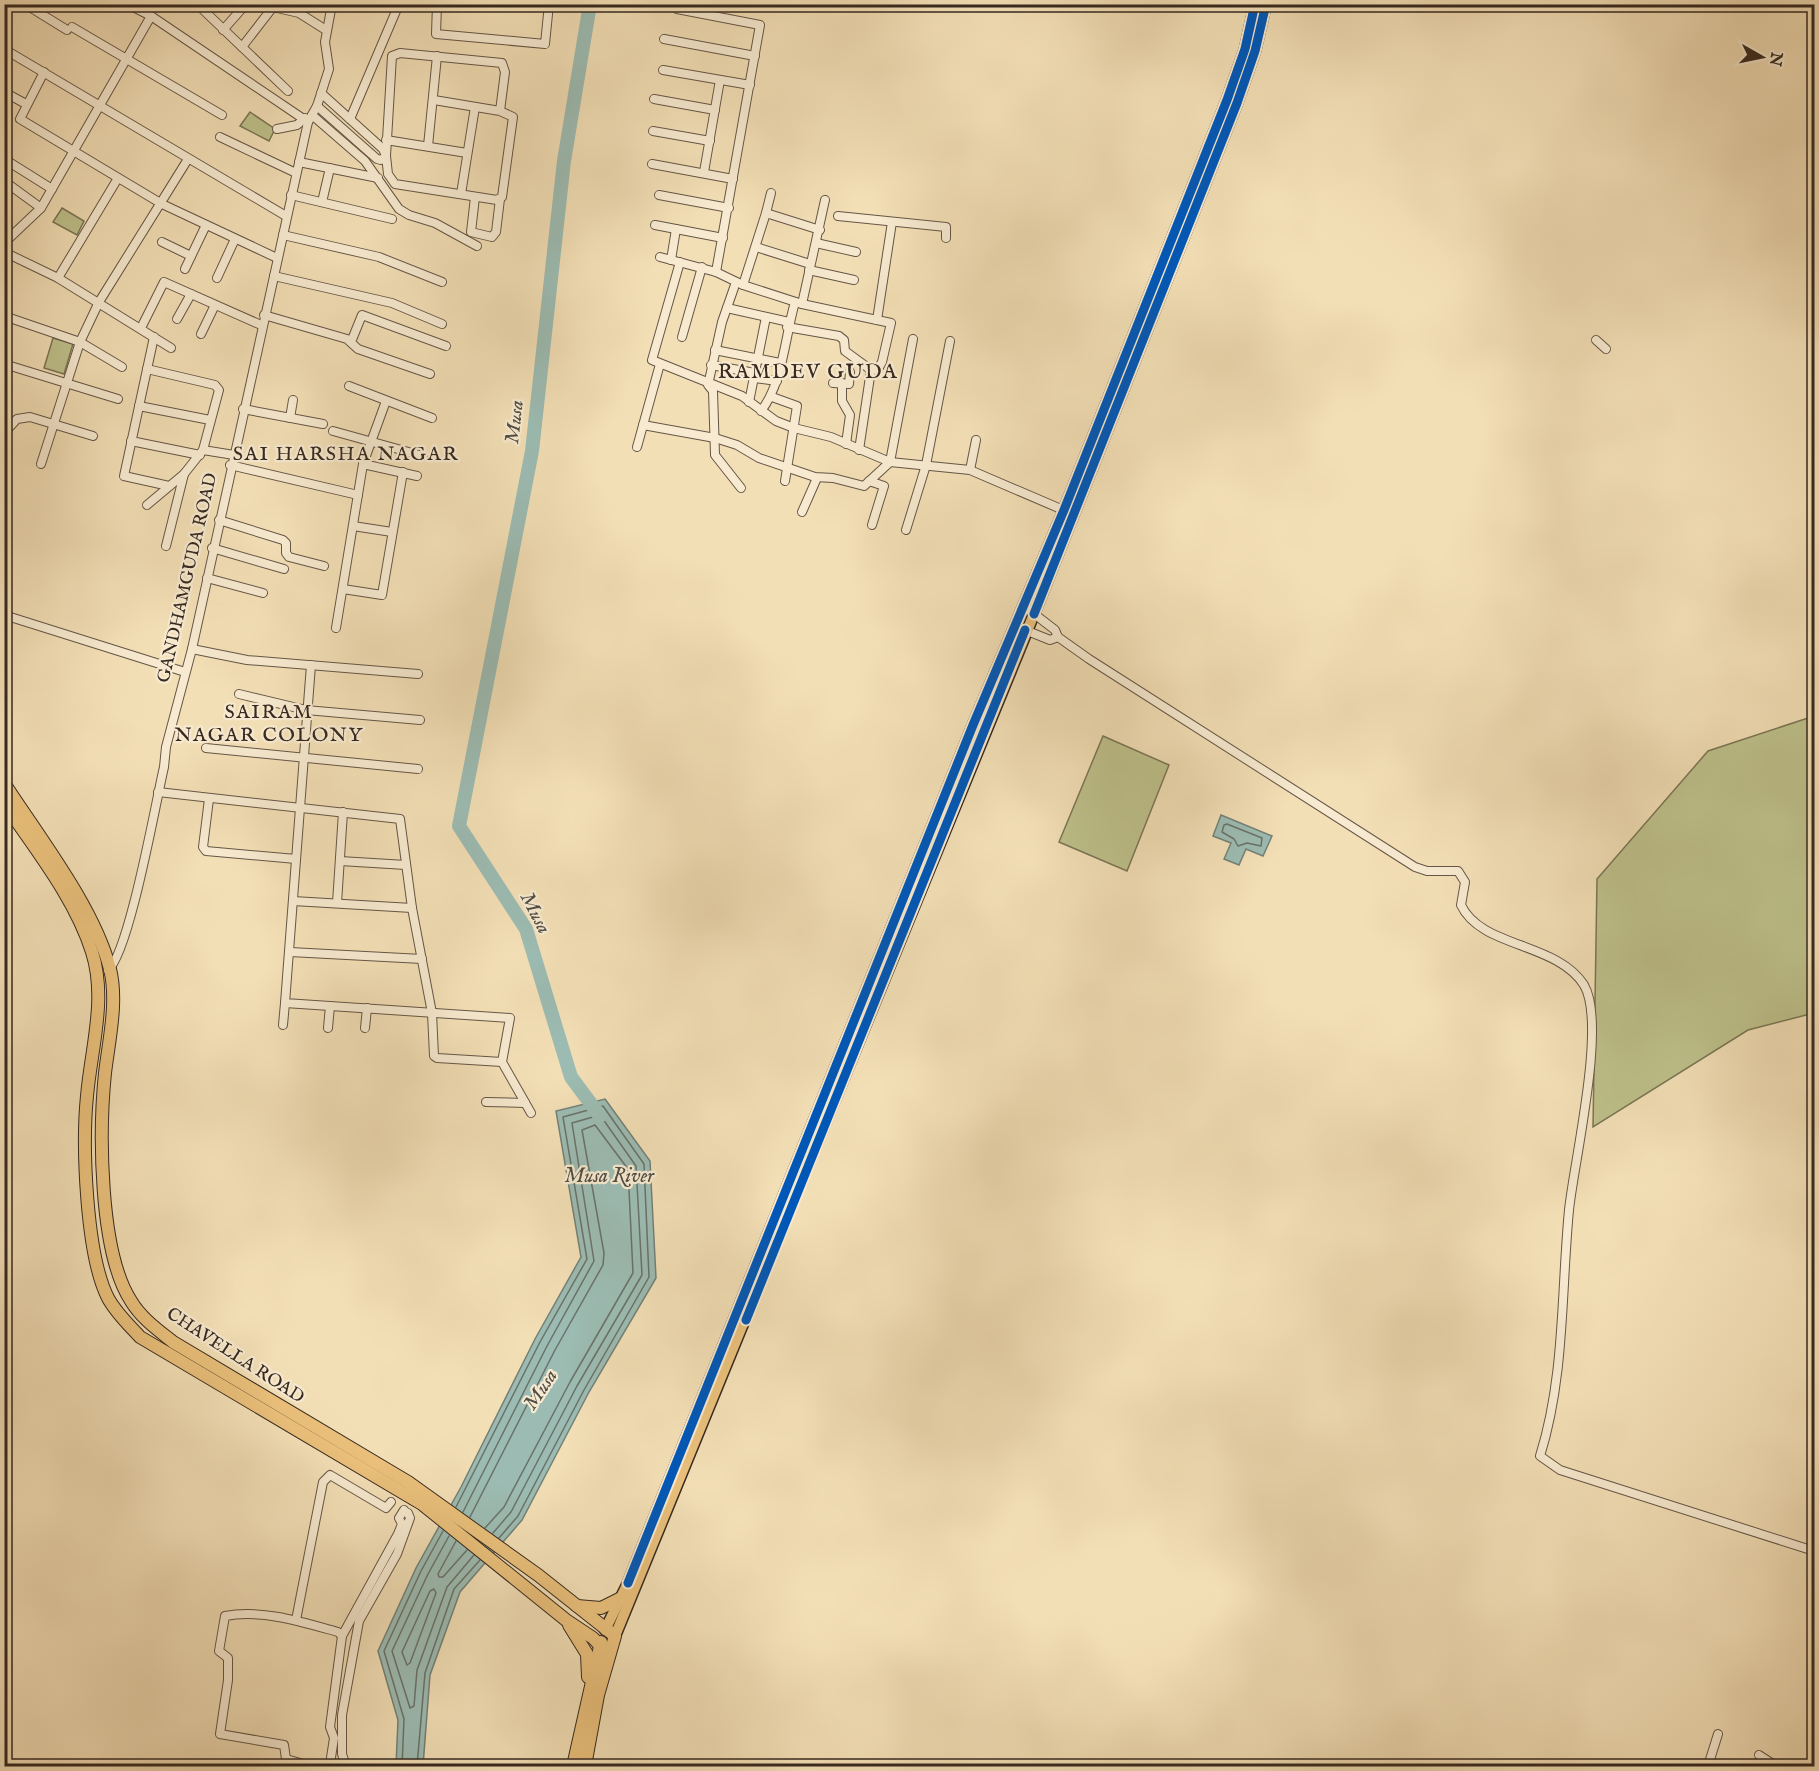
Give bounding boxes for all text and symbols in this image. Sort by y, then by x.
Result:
north arrow [1732,27,1792,87]
text: N [1764,50,1786,68]
district label: RAMDEV GUDA [718,359,898,386]
water label: Musa [500,399,530,445]
district label: SAI HARSHA NAGAR [233,442,459,467]
street label: GANDHAMGUDA ROAD [153,471,223,685]
district label: SAIRAM NAGAR COLONY [175,700,363,748]
water label: Musa [514,888,556,938]
water label: Musa River [564,1164,655,1189]
street label: CHAVELLA ROAD [162,1303,308,1409]
water label: Musa [518,1365,564,1415]

